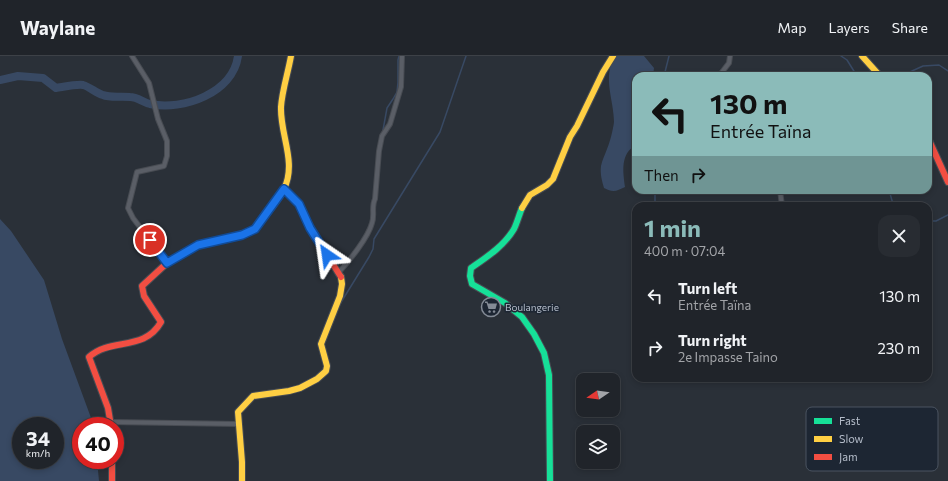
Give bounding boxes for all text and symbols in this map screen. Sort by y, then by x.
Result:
text: Waylane [20,16,95,39]
text: Map [778,19,806,36]
text: Layers [828,19,870,36]
text: Share [892,19,928,36]
text: 130 m [710,86,787,120]
icon: left [644,88,696,140]
text: Entrée Taïna [710,120,811,142]
icon: right [687,164,709,186]
text: Then [644,166,679,184]
text: 1 min [644,213,701,242]
button: close [878,215,920,257]
pin [133,223,167,257]
icon: arrive [139,229,161,251]
position arrow [306,234,348,276]
text: 400 m · 07:04 [644,243,725,259]
text: Turn left [678,279,737,297]
icon: left [644,285,666,307]
text: 130 m [879,287,920,305]
supermarket icon: Boulangerie [480,296,502,318]
text: Entrée Taïna [678,297,751,313]
place label: Boulangerie [505,301,559,313]
text: Turn right [678,331,747,349]
icon: right [644,337,666,359]
text: 230 m [877,339,920,357]
text: 2e Impasse Taino [678,349,778,365]
north arrow [576,373,620,417]
map controls [576,373,620,469]
legend [806,407,938,471]
text: Fast [839,414,861,427]
speed limit sign: 40 [72,417,124,469]
button: layers [576,425,620,469]
text: 34 [26,426,50,450]
text: Slow [839,432,864,445]
text: km/h [26,447,50,459]
text: Jam [839,450,858,464]

